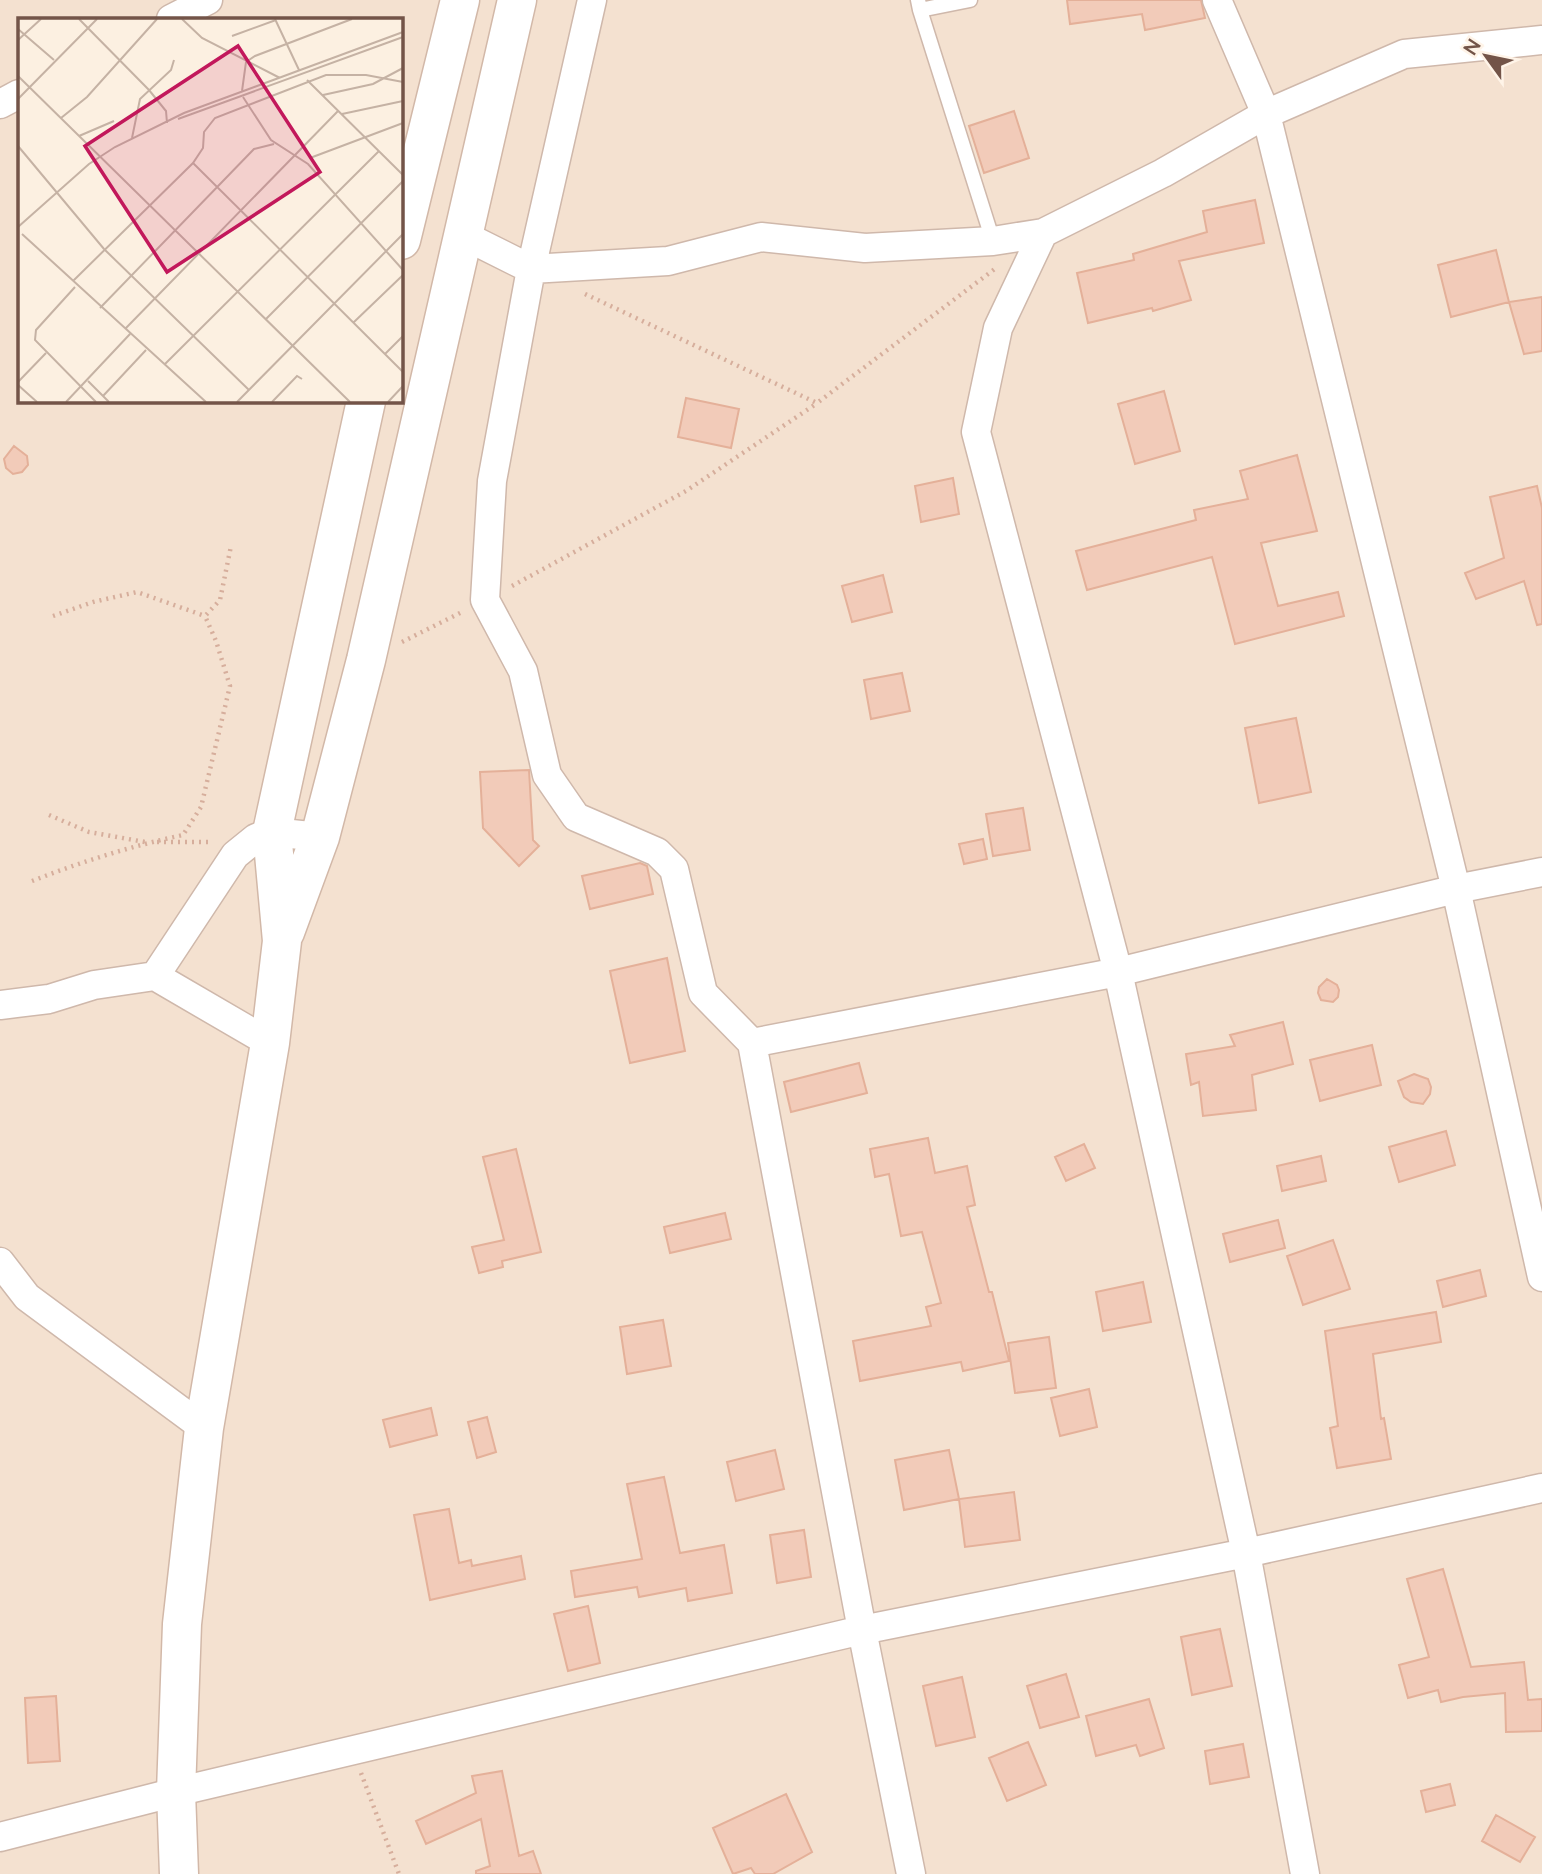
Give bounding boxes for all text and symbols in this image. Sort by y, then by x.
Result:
inset map [18,18,402,402]
north arrow [1451,21,1521,91]
text: N [1458,34,1485,59]

